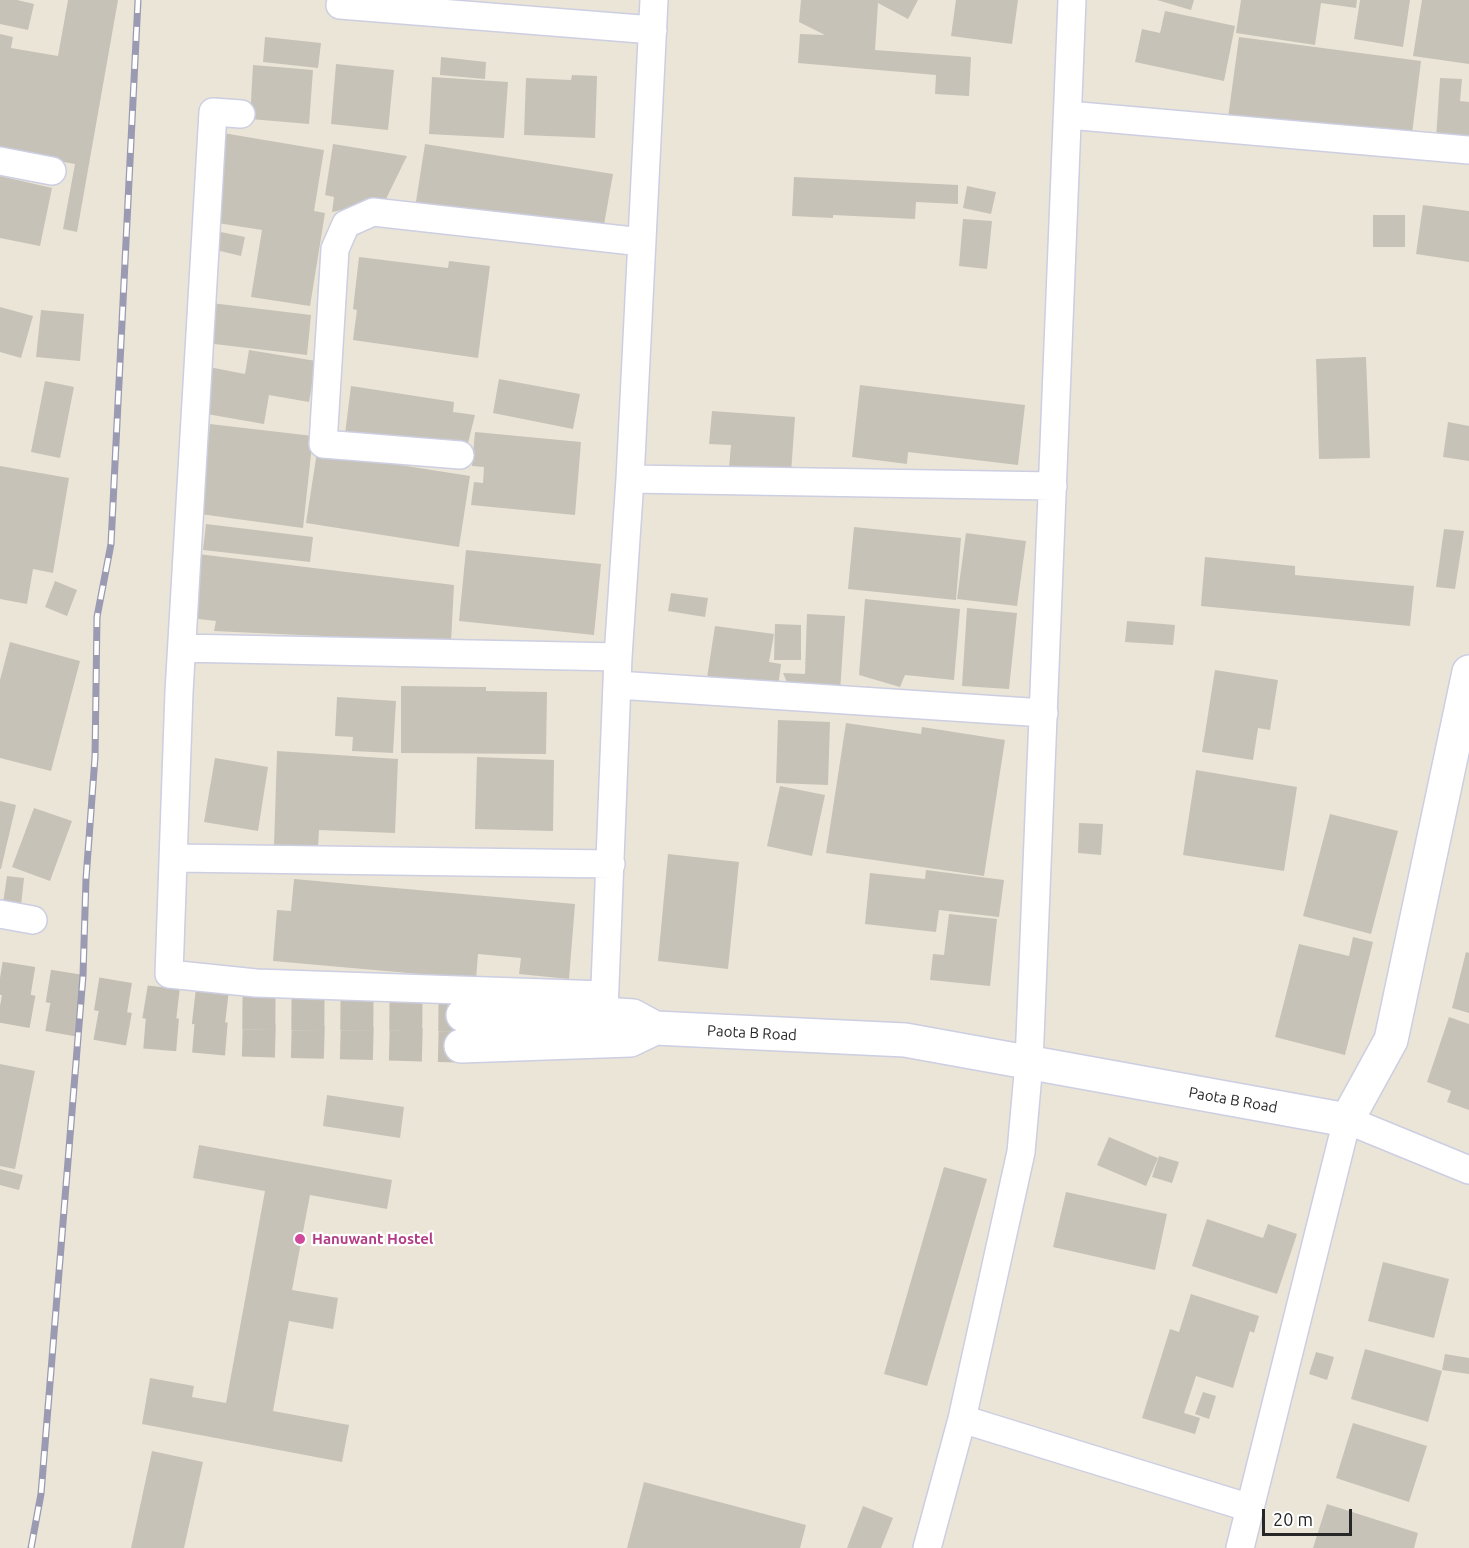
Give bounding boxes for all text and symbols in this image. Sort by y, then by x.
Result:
street label: Paota B Road [707,1022,797,1044]
street label: Paota B Road [1187,1083,1279,1117]
place label: Hanuwant Hostel [312,1230,433,1248]
marker: Hanuwant Hostel [293,1232,307,1246]
scale bar [1265,1497,1355,1535]
text: 20 m [1273,1509,1313,1529]

